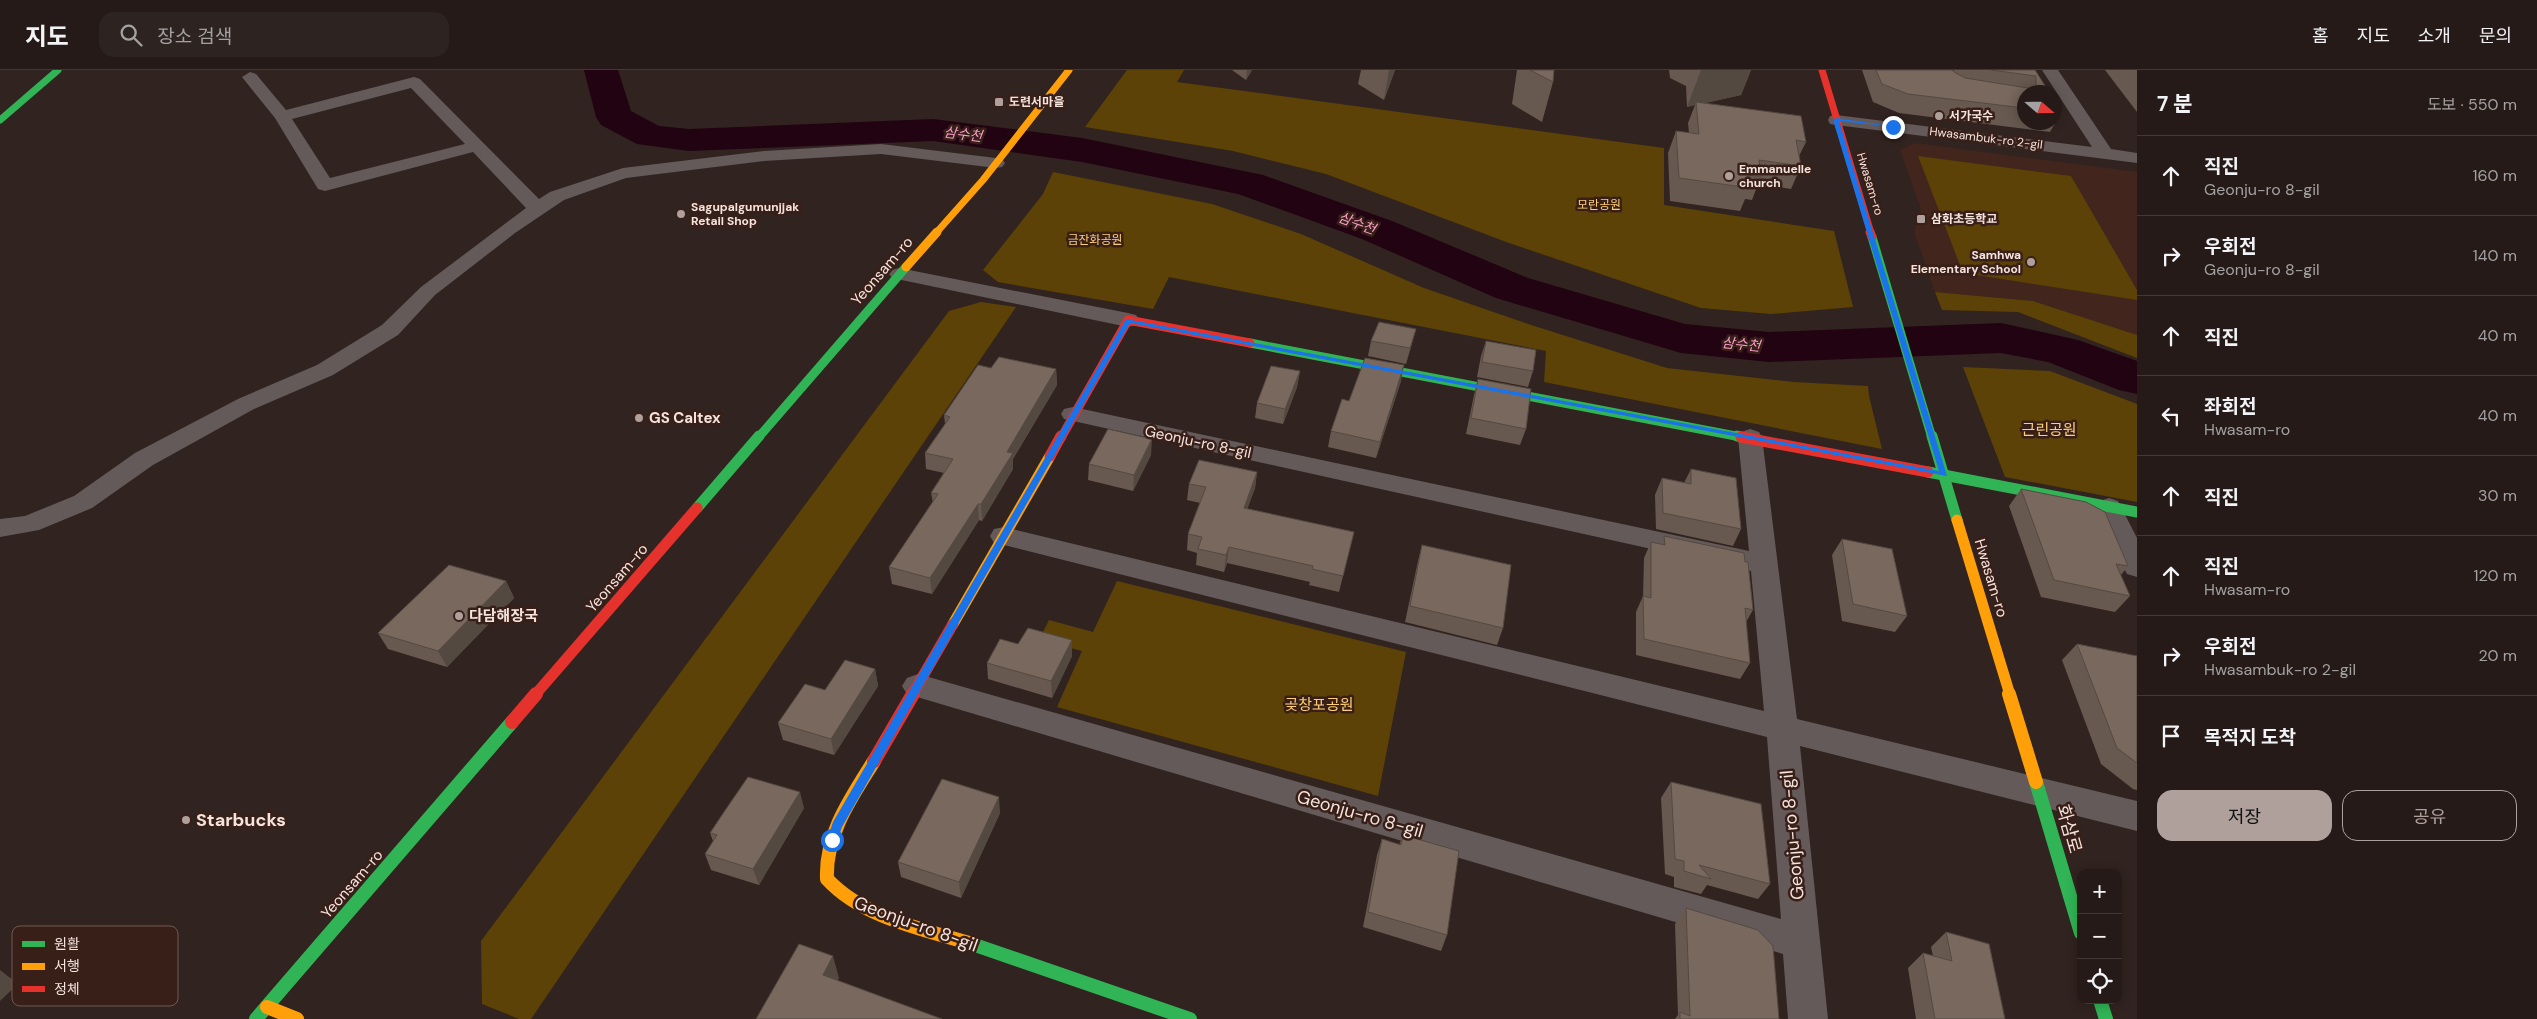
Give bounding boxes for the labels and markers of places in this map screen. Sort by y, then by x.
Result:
place label: 도련서마을 [1009,94,1064,110]
marker: 도련서마을 [993,96,1005,108]
place label: 서가국수 [1949,108,1993,124]
marker: 서가국수 [1933,110,1945,122]
place label: Emmanuelle church [1739,161,1811,191]
marker: Emmanuelle church [1723,170,1735,182]
place label: Sagupalgumunjjak Retail Shop [691,199,799,229]
marker: Sagupalgumunjjak Retail Shop [675,208,687,220]
place label: 삼화초등학교 [1931,211,1997,227]
marker: 삼화초등학교 [1915,213,1927,225]
place label: Samhwa Elementary School [1911,247,2021,277]
marker: Samhwa Elementary School [2025,256,2037,268]
place label: GS Caltex [649,408,721,428]
marker: GS Caltex [633,412,645,424]
place label: 다담해장국 [469,606,538,626]
marker: 다담해장국 [453,610,465,622]
place label: Starbucks [196,808,286,832]
marker: Starbucks [180,814,192,826]

